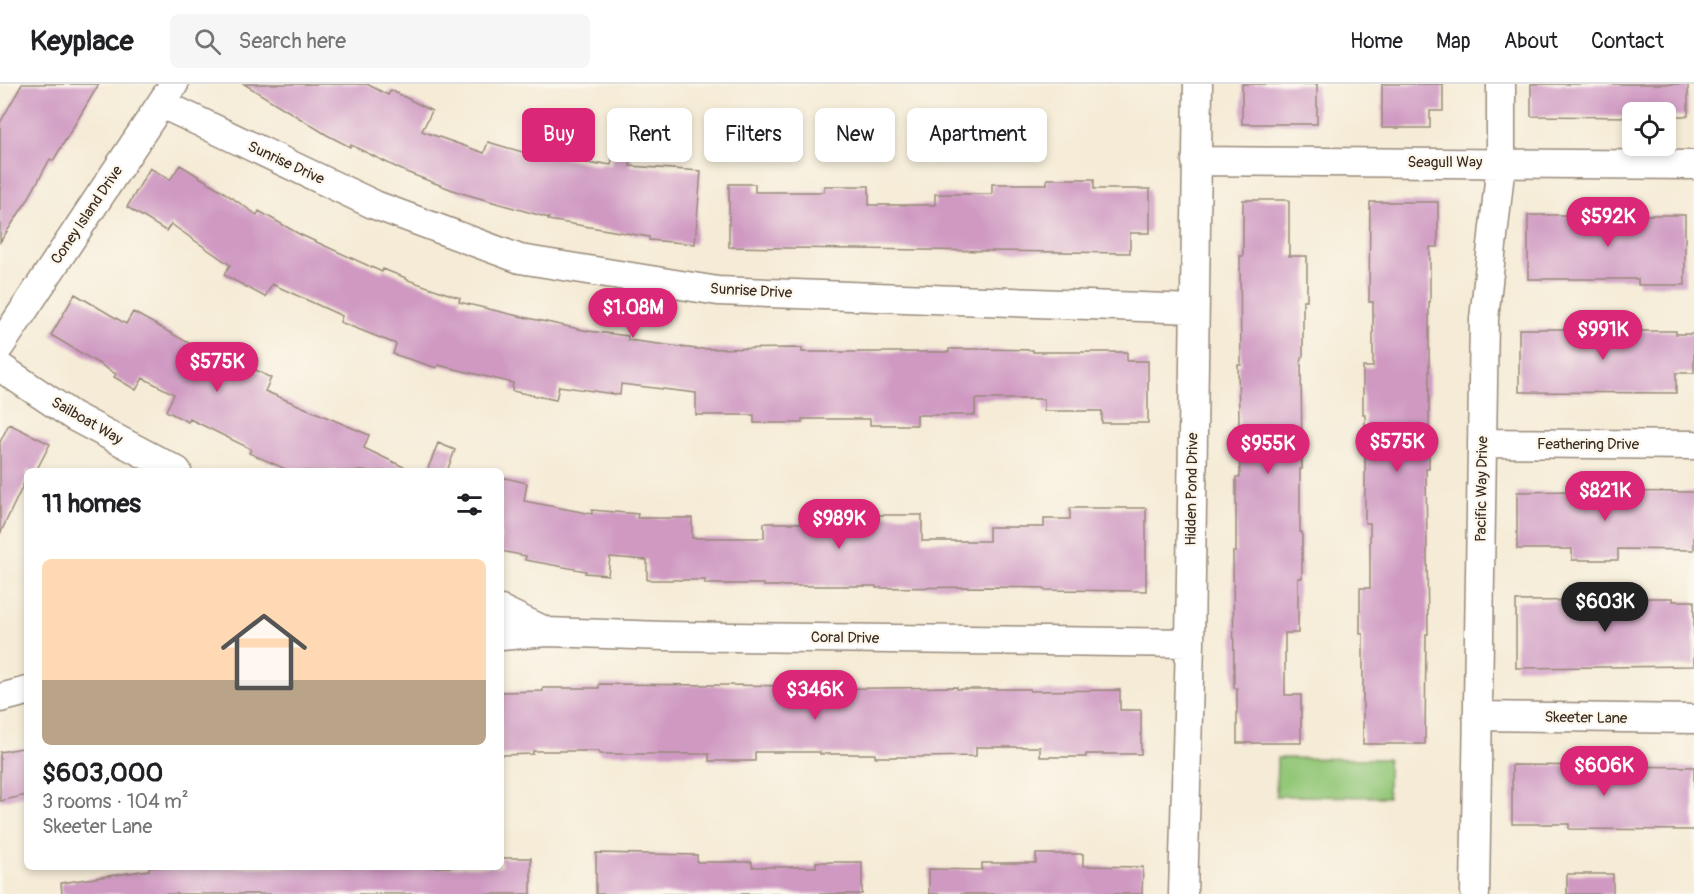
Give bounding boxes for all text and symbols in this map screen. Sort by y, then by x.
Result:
search box [170,14,590,68]
text: Keyplace [30,24,134,59]
icon: search [191,25,224,58]
text: Search here [239,27,346,55]
text: Home [1350,28,1403,55]
text: Map [1436,28,1471,55]
text: About [1504,28,1558,55]
text: Contact [1591,28,1664,55]
map controls [1622,102,1676,156]
button: locate [1622,102,1676,156]
chip: Buy [522,108,595,162]
chip: Rent [607,108,692,162]
chip: Filters [704,108,803,162]
chip: New [815,108,895,162]
chip: Apartment [907,108,1047,162]
street label: Sunrise Drive [245,137,328,189]
street label: Seagull Way [1408,153,1483,172]
street label: Coney Island Drive [47,162,127,268]
pin: $592K [1566,197,1650,248]
text: $592K [1580,204,1636,229]
street label: Sunrise Drive [709,279,793,303]
pin: $1.08M [584,288,682,339]
text: $1.08M [602,295,664,320]
pin: $991K [1561,310,1645,361]
text: $991K [1577,317,1629,342]
pin: $575K [175,342,259,393]
text: $575K [189,349,245,374]
street label: Sailboat Way [48,393,127,449]
pin: $575K [1355,422,1439,473]
pin: $955K [1226,424,1310,475]
text: $575K [1369,429,1425,454]
text: $955K [1241,431,1295,456]
street label: Hidden Pond Drive [1182,432,1202,546]
street label: Pacific Way Drive [1472,435,1492,542]
street label: Feathering Drive [1537,435,1640,454]
pin: $821K [1563,471,1647,522]
text: $821K [1579,478,1631,503]
text: 11 homes [42,488,141,520]
icon: filters [453,488,486,521]
pin: $989K [797,499,881,550]
text: $989K [812,506,866,531]
pin: $603K [1563,582,1647,633]
text: $603K [1575,589,1635,614]
icon: home [210,598,318,706]
street label: Coral Drive [811,628,880,648]
pin: $346K [773,670,857,721]
text: $346K [786,677,844,702]
street label: Skeeter Lane [1544,708,1628,728]
pin: $606K [1562,746,1646,797]
text: $606K [1574,753,1634,778]
text: $603,000 [42,757,163,789]
text: 3 rooms · 104 m² [42,789,189,814]
text: Skeeter Lane [42,814,152,839]

